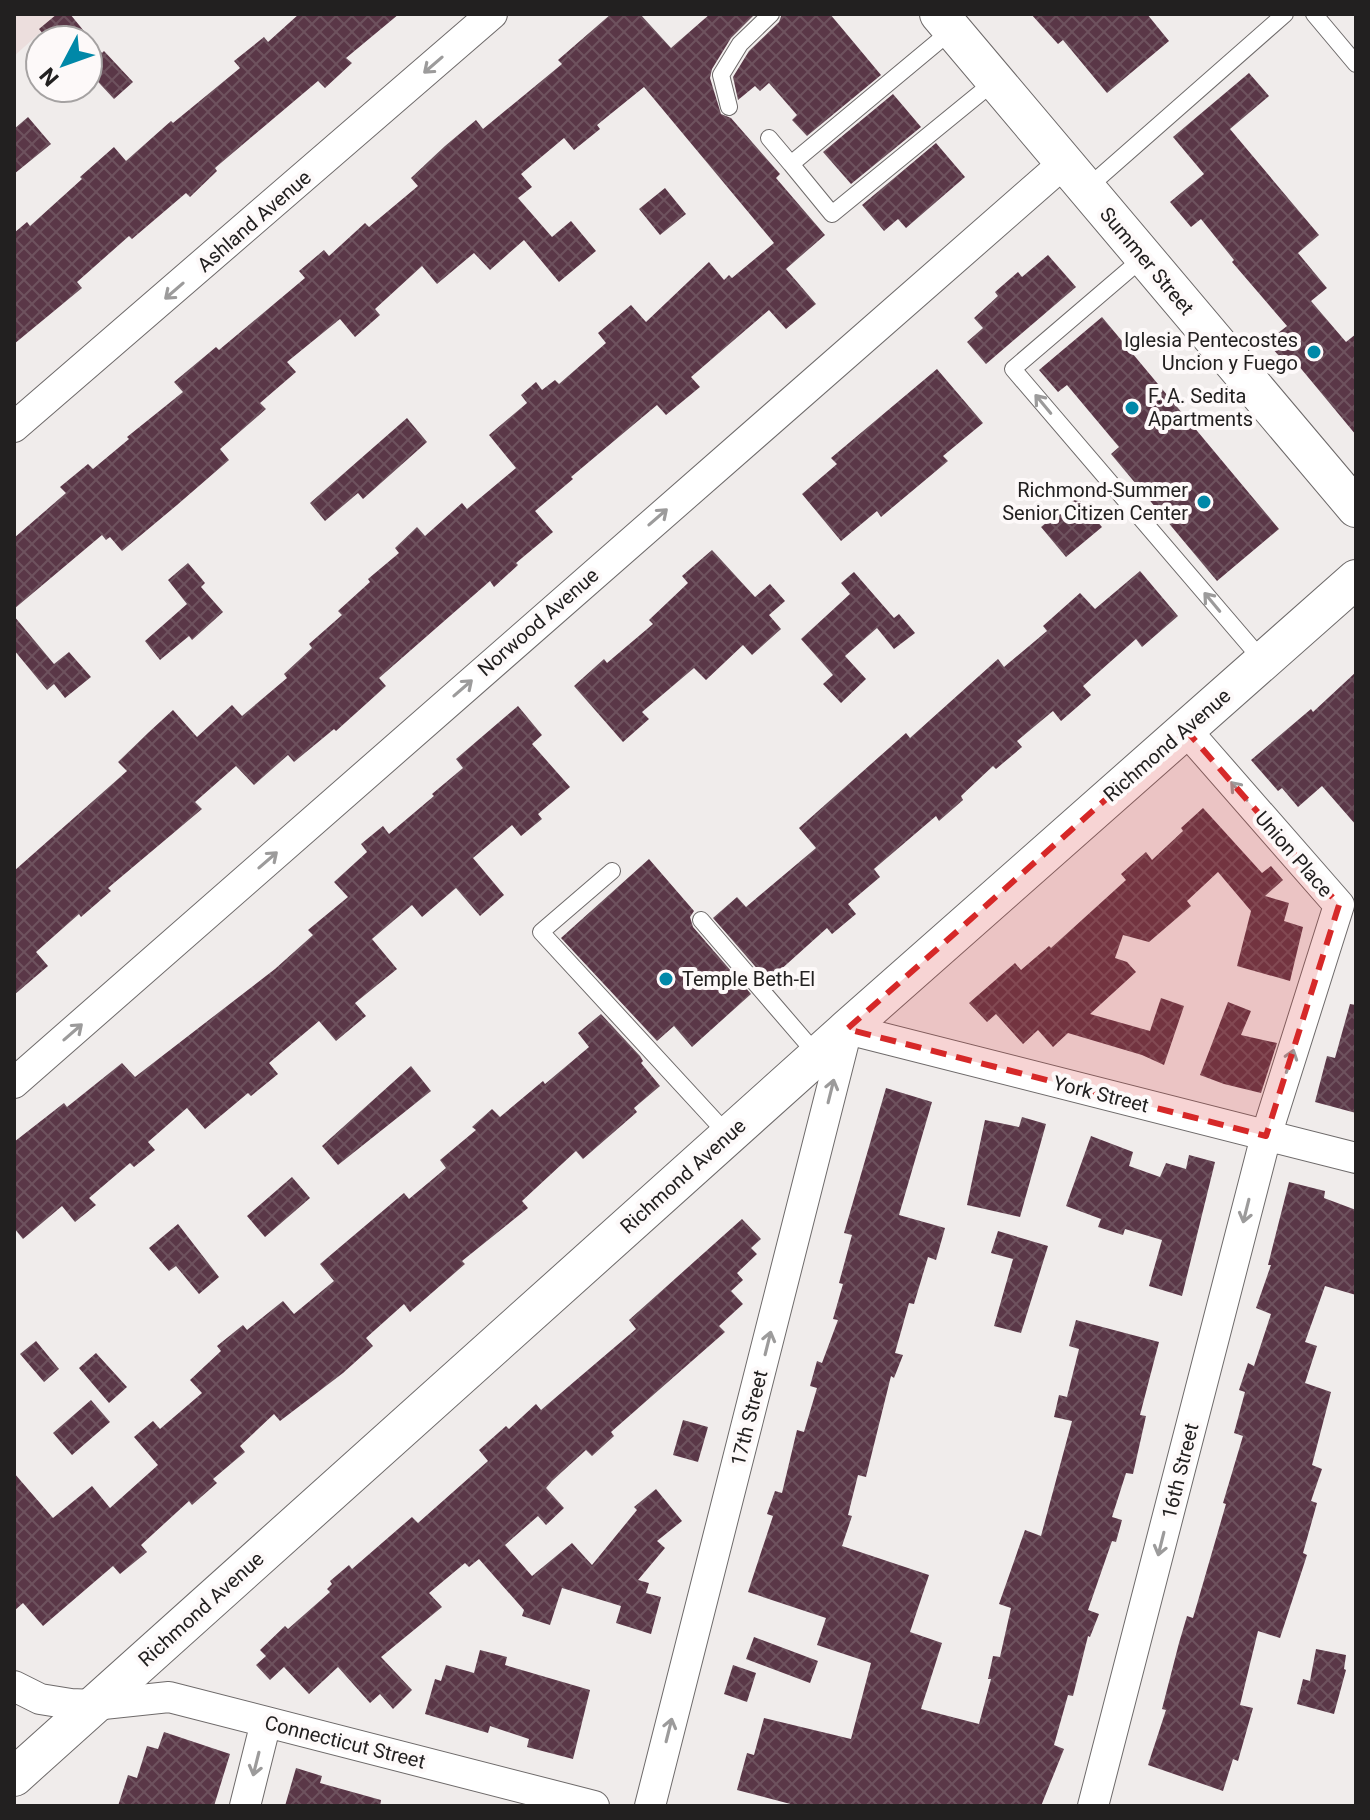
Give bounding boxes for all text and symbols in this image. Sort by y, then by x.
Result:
north arrow [24,24,104,104]
one-way arrow [424,56,444,74]
text: N [35,63,64,91]
street label: Ashland Avenue [192,165,316,277]
street label: Summer Street [1095,202,1199,320]
one-way arrow [164,282,184,300]
place label: Iglesia Pentecostes Uncion y Fuego [1124,328,1298,375]
marker: Iglesia Pentecostes Uncion y Fuego [1305,343,1323,361]
place label: F. A. Sedita Apartments [1148,384,1253,431]
one-way arrow [1035,394,1053,415]
marker: F. A. Sedita Apartments [1123,399,1141,417]
place label: Richmond-Summer Senior Citizen Center [1002,478,1188,525]
marker: Richmond-Summer Senior Citizen Center [1195,493,1213,511]
one-way arrow [648,508,668,526]
street label: Norwood Avenue [473,563,603,681]
one-way arrow [1203,592,1221,613]
one-way arrow [452,679,472,697]
street label: Richmond Avenue [1099,683,1235,807]
one-way arrow [1230,781,1248,801]
street label: Union Place [1250,806,1338,902]
one-way arrow [257,851,277,869]
place label: Temple Beth-El [682,967,815,991]
marker: Temple Beth-El [657,970,675,988]
one-way arrow [62,1023,82,1041]
one-way arrow [1283,1049,1298,1074]
street label: York Street [1051,1071,1151,1117]
one-way arrow [825,1078,840,1104]
street label: Richmond Avenue [615,1113,751,1239]
one-way arrow [1238,1198,1253,1224]
one-way arrow [761,1330,776,1356]
street label: 17th Street [726,1368,772,1468]
street label: 16th Street [1157,1421,1203,1521]
one-way arrow [1152,1531,1167,1557]
street label: Richmond Avenue [133,1546,269,1672]
street label: Connecticut Street [262,1710,428,1774]
one-way arrow [663,1718,678,1744]
one-way arrow [247,1750,262,1776]

